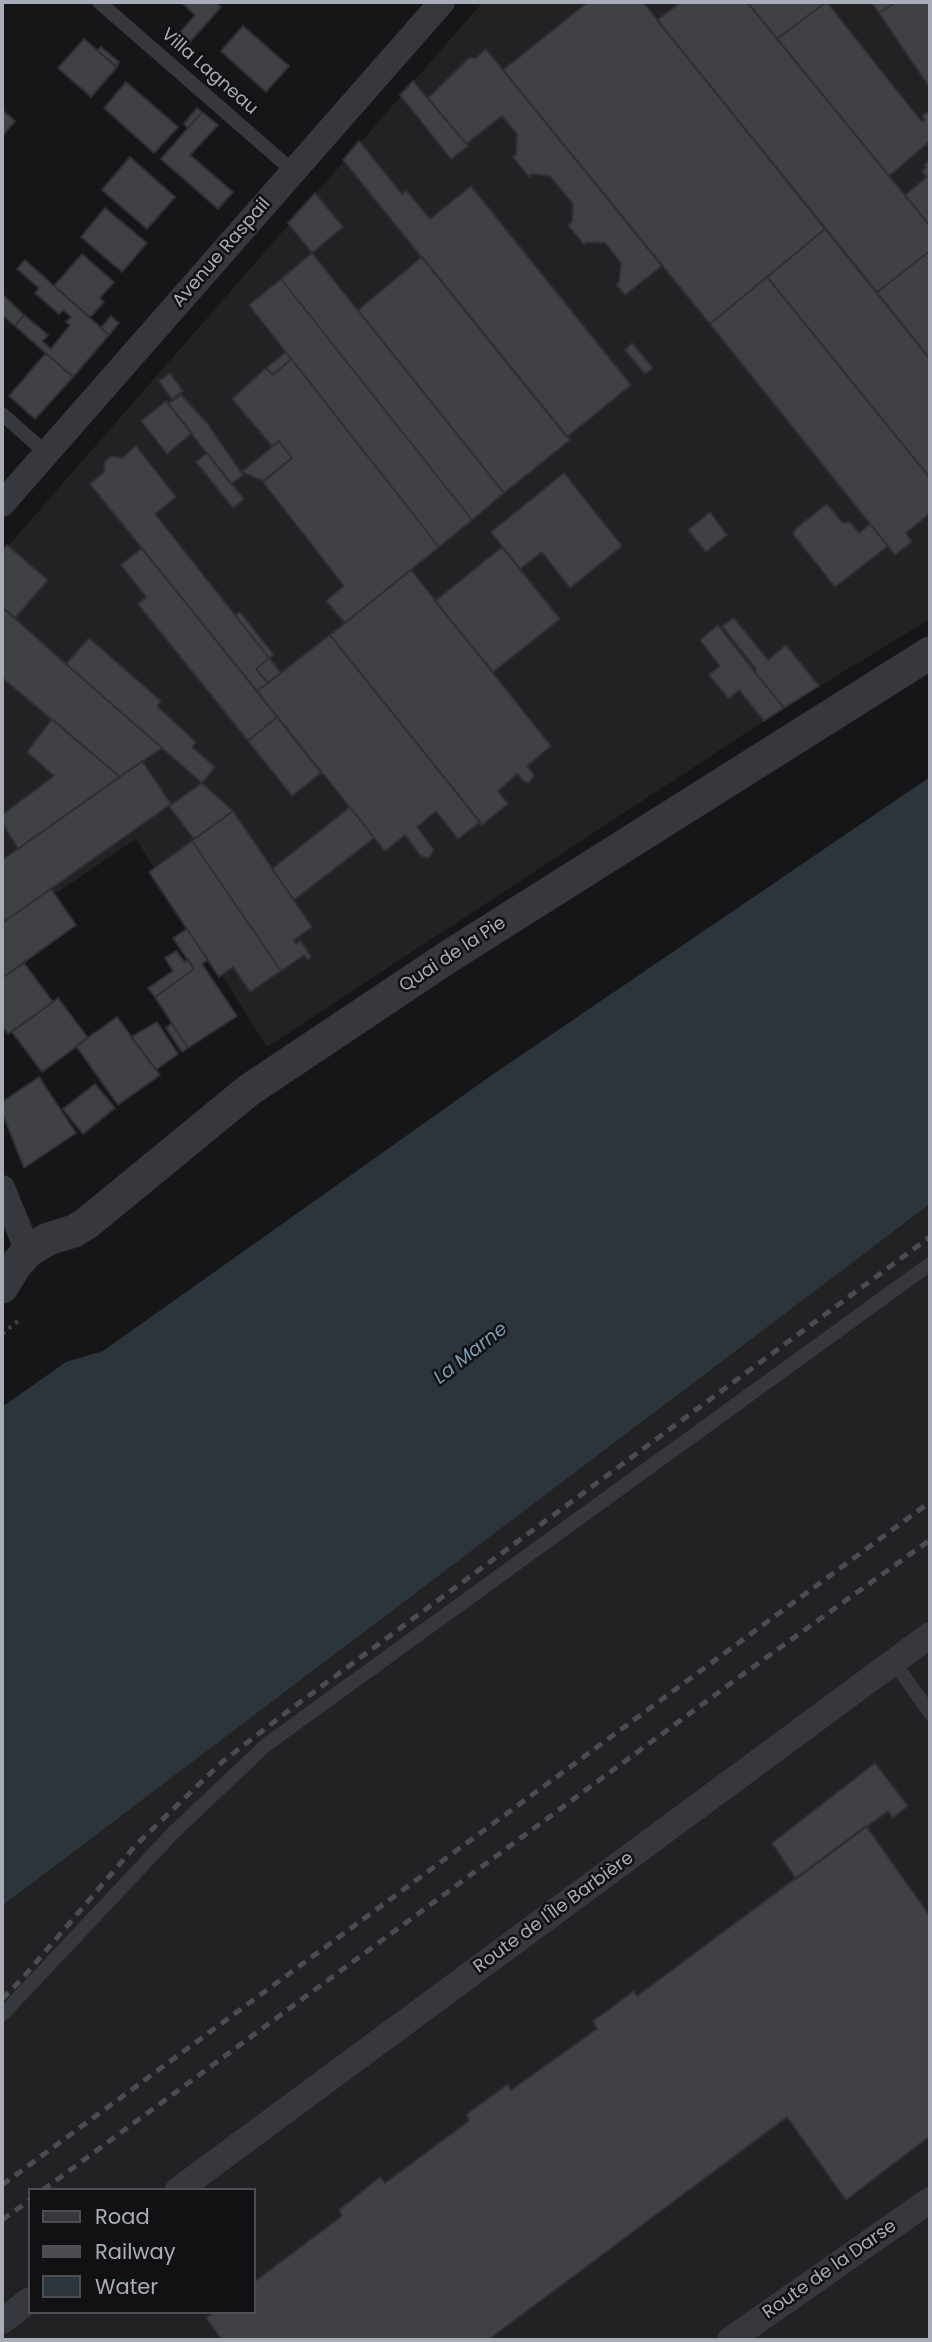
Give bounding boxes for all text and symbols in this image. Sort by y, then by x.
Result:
street label: Villa Lagneau [156,24,262,120]
street label: Avenue Raspail [169,194,275,312]
street label: Quai de la Pie [396,913,510,997]
water label: La Marne [430,1318,512,1390]
street label: Route de l'Île Barbière [470,1848,638,1978]
legend [28,2188,256,2314]
text: Road [95,2202,150,2231]
street label: Route de la Darse [759,2216,901,2324]
text: Railway [95,2237,176,2266]
text: Water [95,2272,158,2301]

